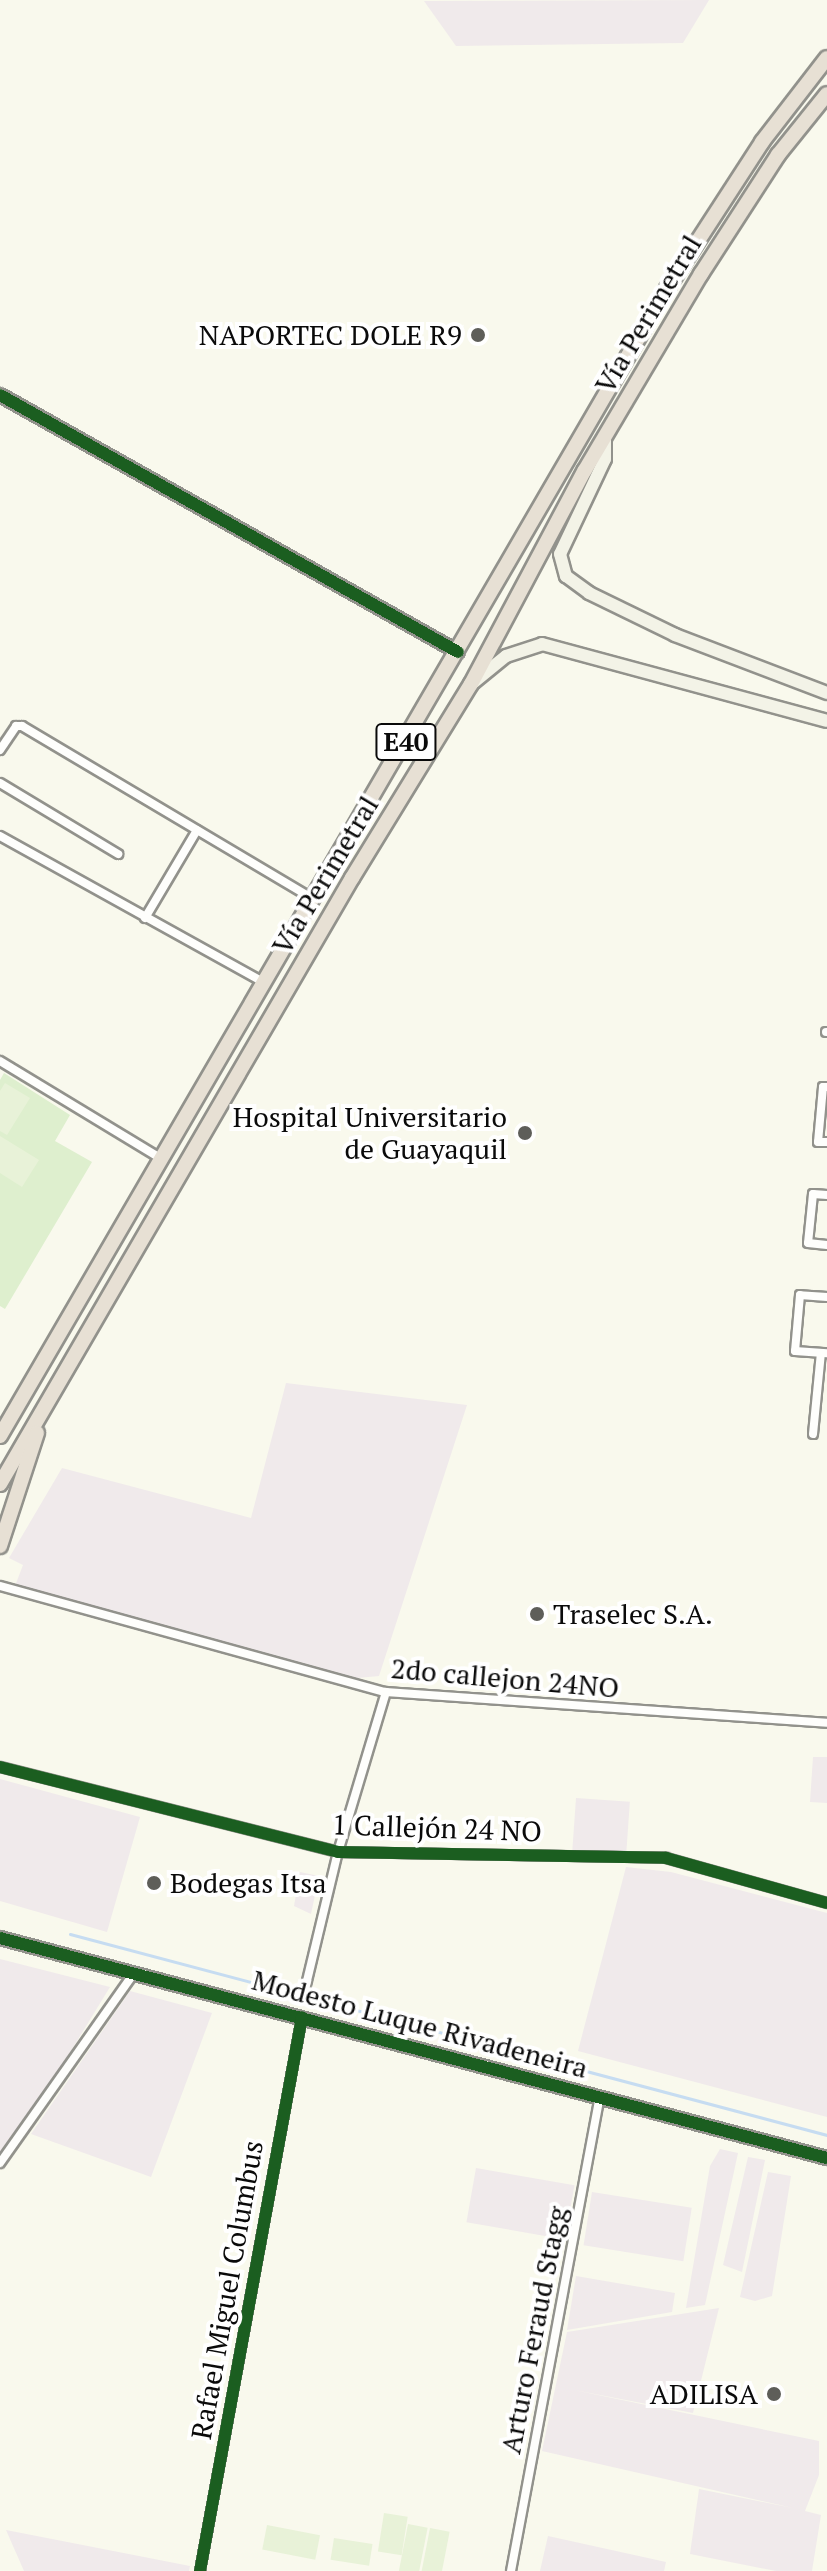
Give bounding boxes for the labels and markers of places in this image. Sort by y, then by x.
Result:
place label: NAPORTEC DOLE R9 [199,318,462,352]
marker: NAPORTEC DOLE R9 [469,326,487,344]
place label: Hospital Universitario de Guayaquil [233,1100,507,1166]
marker: Hospital Universitario de Guayaquil [514,1122,536,1144]
place label: Traselec S.A. [553,1597,713,1631]
marker: Traselec S.A. [528,1605,546,1623]
place label: Bodegas Itsa [170,1866,327,1900]
marker: Bodegas Itsa [145,1874,163,1892]
place label: ADILISA [650,2377,758,2411]
marker: ADILISA [765,2385,783,2403]

